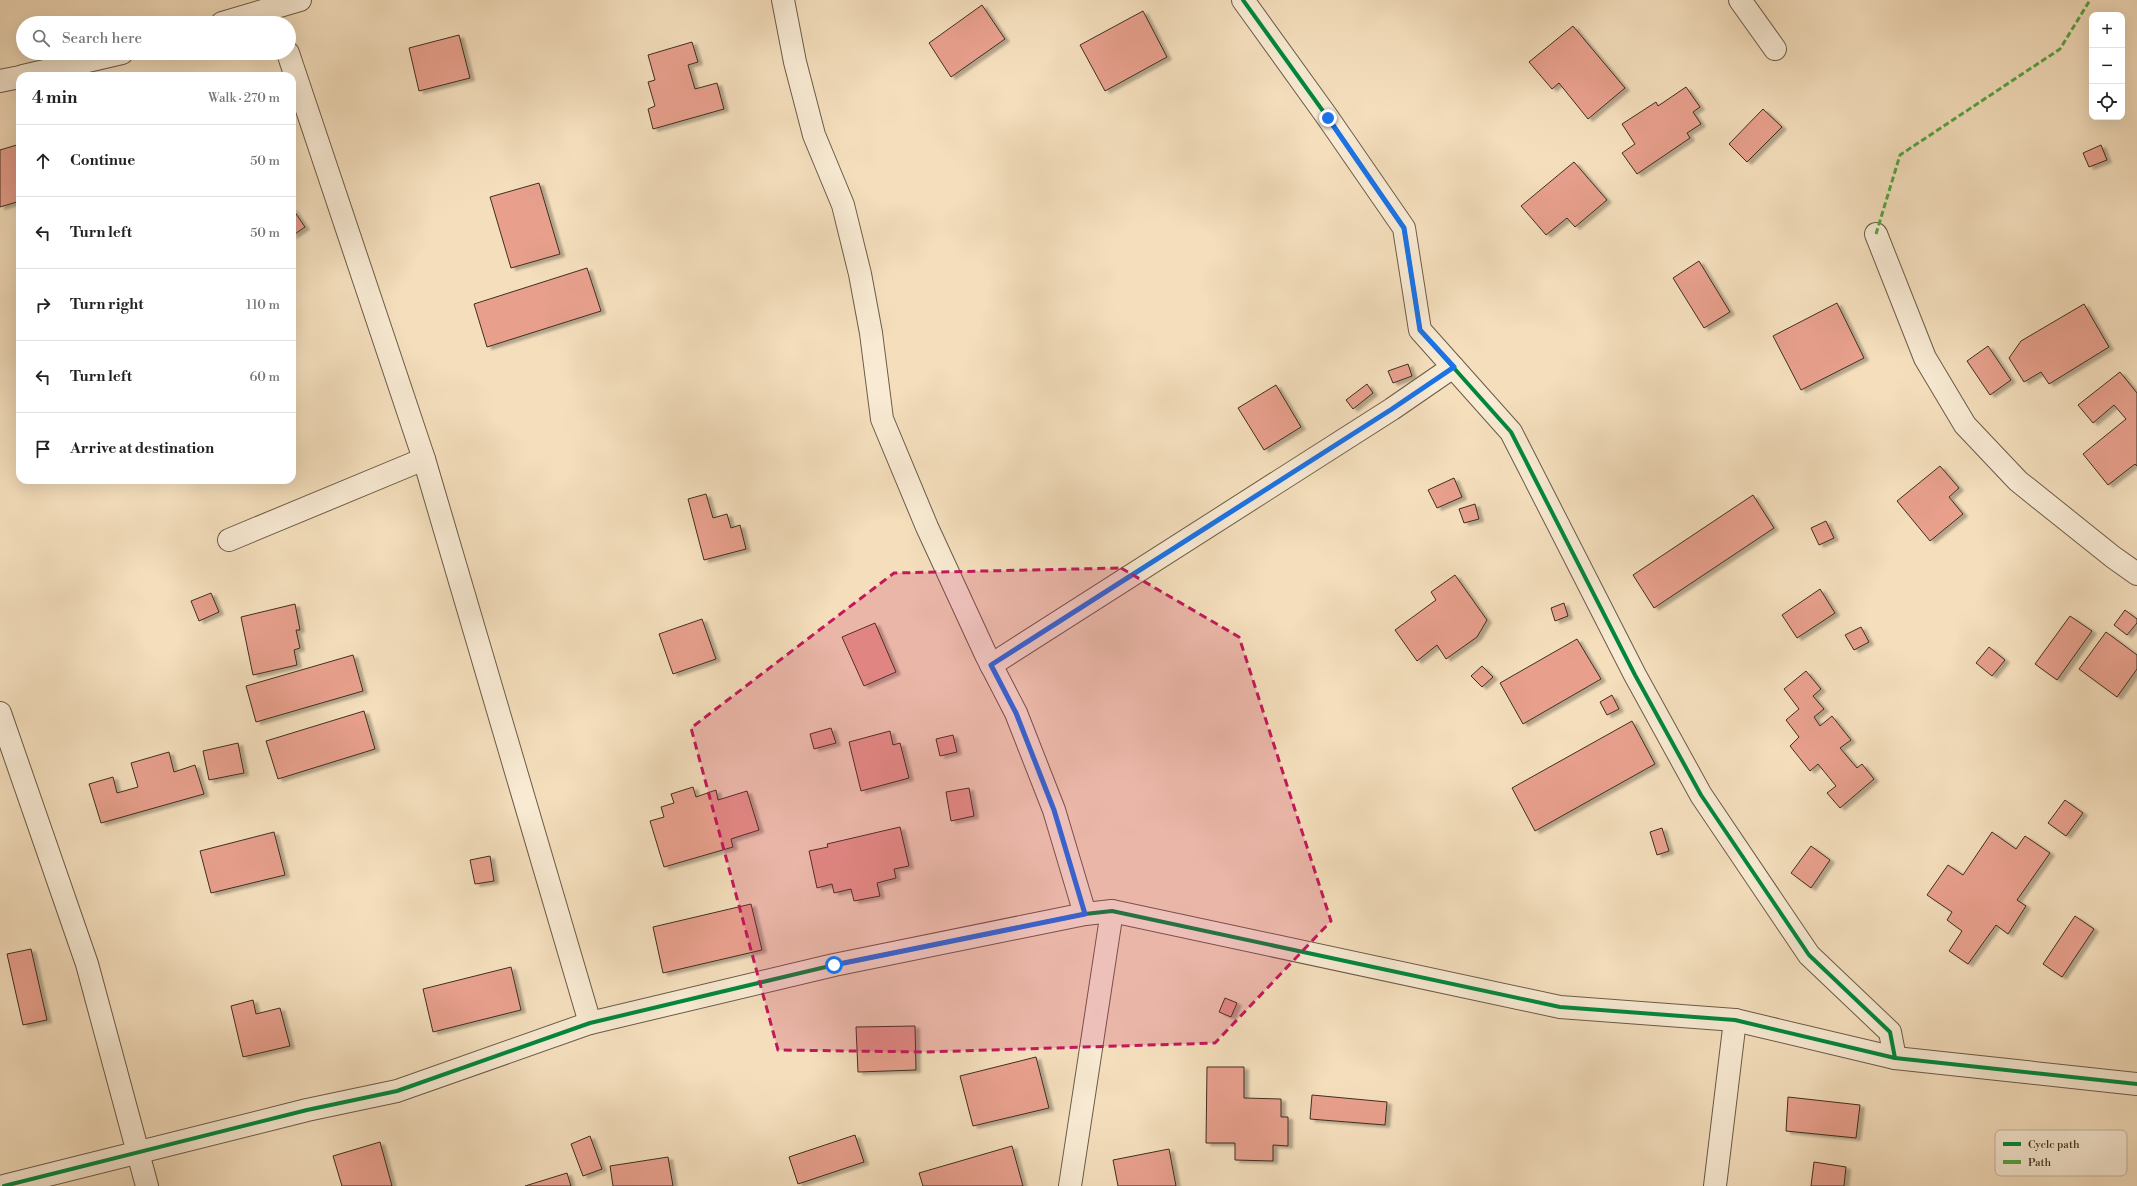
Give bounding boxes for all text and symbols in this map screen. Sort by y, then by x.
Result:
map controls [2089,12,2125,120]
button: + [2089,12,2125,48]
search box [16,16,296,60]
icon: search [30,27,52,49]
text: Search here [62,29,142,48]
button: − [2089,48,2125,84]
button: locate [2089,84,2125,120]
text: 4 min [32,87,77,109]
text: Walk · 270 m [208,90,280,106]
route end [1319,109,1337,127]
icon: ahead [32,150,54,172]
text: Continue [70,151,135,170]
text: 50 m [250,153,280,169]
icon: left [32,222,54,244]
text: Turn left [70,223,132,242]
text: 50 m [250,225,280,241]
icon: right [32,294,54,316]
text: Turn right [70,295,144,314]
text: 110 m [246,297,280,313]
icon: left [32,366,54,388]
text: Turn left [70,367,132,386]
text: 60 m [249,369,280,385]
icon: arrive [32,438,54,460]
text: Arrive at destination [70,439,214,458]
route start [825,956,843,974]
legend [1995,1130,2127,1176]
text: Cycle path [2028,1138,2080,1152]
text: Path [2028,1156,2052,1170]

